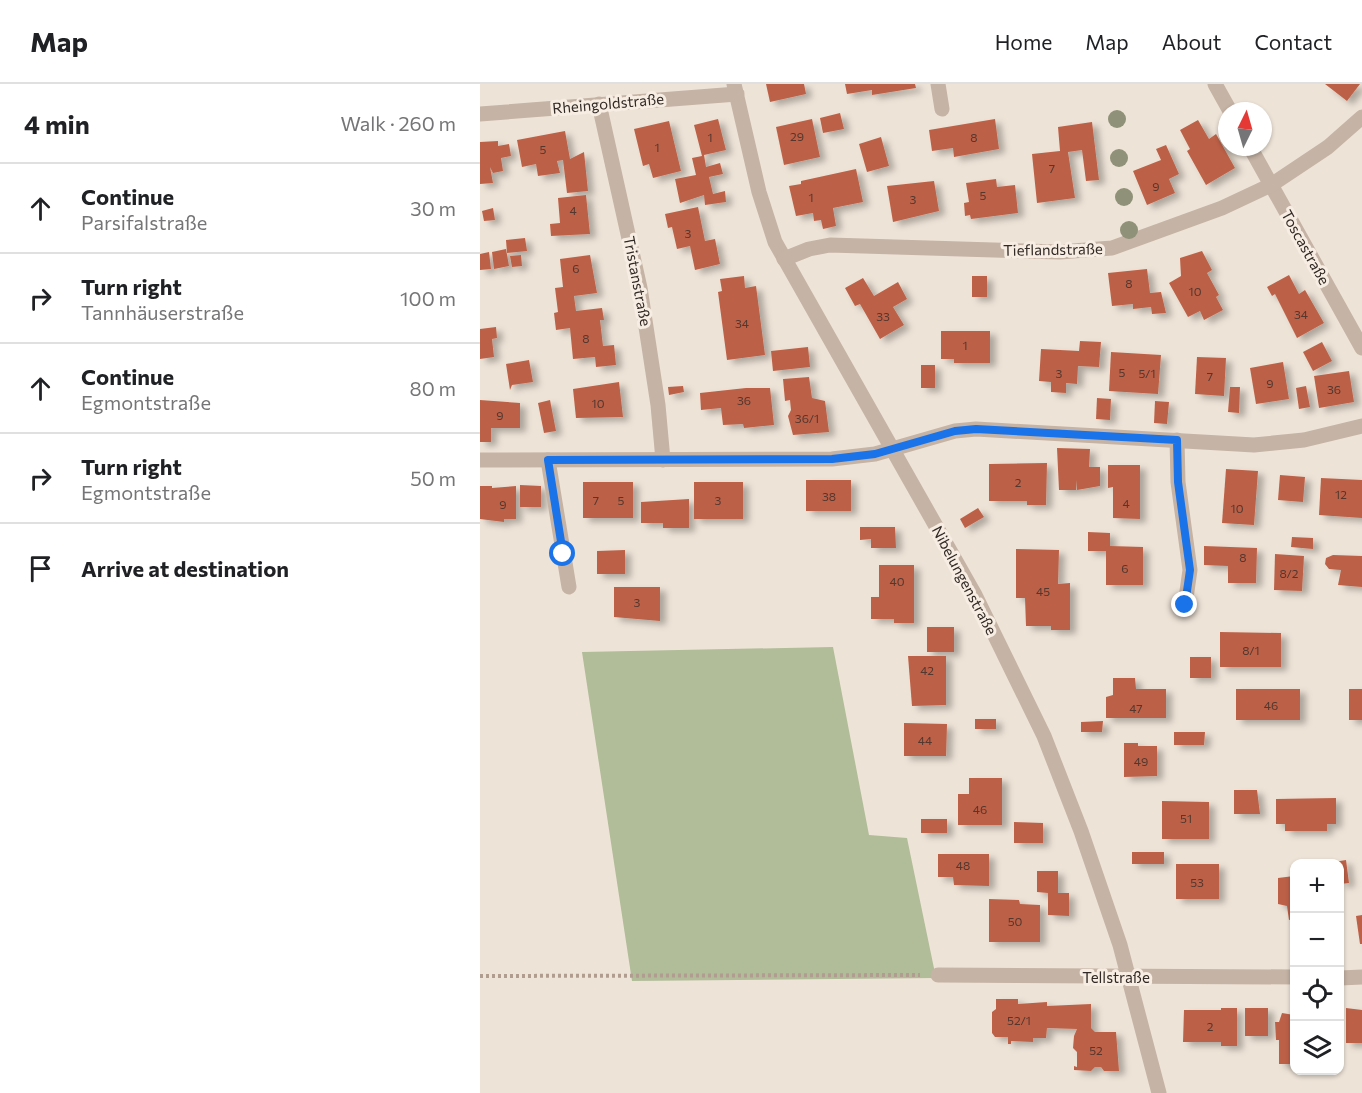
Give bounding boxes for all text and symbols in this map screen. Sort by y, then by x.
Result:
text: Map [30,24,88,58]
text: Home [995,29,1052,54]
text: Map [1085,29,1129,54]
text: About [1162,29,1221,54]
text: Contact [1254,29,1332,54]
street label: Rheingoldstraße [551,89,665,117]
north arrow [1218,102,1272,156]
text: 4 min [24,108,90,139]
text: Walk · 260 m [340,111,456,135]
house number: 29 [790,129,804,143]
house number: 1 [707,130,713,144]
house number: 8 [970,130,978,144]
house number: 1 [654,140,660,154]
house number: 5 [540,142,547,156]
house number: 7 [1049,161,1055,175]
house number: 9 [1152,179,1160,193]
text: Continue [81,183,174,210]
house number: 5 [980,188,987,202]
house number: 1 [808,190,814,204]
icon: ahead [24,192,57,225]
house number: 3 [910,192,917,206]
text: 30 m [410,196,456,220]
house number: 4 [569,203,577,217]
street label: Toscastraße [1278,206,1334,288]
text: Parsifalstraße [81,210,207,234]
house number: 3 [685,226,692,240]
street label: Tristanstraße [620,235,656,328]
street label: Tieflandstraße [1003,239,1103,259]
house number: 6 [572,261,580,275]
text: Turn right [81,273,182,300]
house number: 8 [1125,276,1133,290]
icon: right [24,282,57,315]
house number: 10 [1189,284,1202,298]
text: 100 m [400,286,456,310]
text: Tannhäuserstraße [81,300,244,324]
house number: 34 [1294,307,1308,321]
house number: 33 [876,309,890,323]
house number: 34 [735,316,749,330]
house number: 8 [582,331,590,345]
house number: 1 [962,338,968,352]
text: Continue [81,363,174,390]
house number: 5 [1119,365,1126,379]
house number: 3 [1056,366,1063,380]
house number: 5/1 [1138,366,1156,380]
house number: 7 [1207,369,1213,383]
icon: ahead [24,372,57,405]
text: 80 m [410,376,456,400]
house number: 9 [1266,376,1274,390]
house number: 36 [1327,382,1341,396]
text: Egmontstraße [81,390,211,414]
house number: 36 [737,393,751,407]
house number: 10 [592,396,605,410]
house number: 9 [496,408,504,422]
house number: 36/1 [795,411,819,425]
text: Turn right [81,453,182,480]
icon: right [24,462,57,495]
text: 50 m [410,466,456,490]
house number: 2 [1015,475,1022,489]
text: Egmontstraße [81,480,211,504]
house number: 12 [1335,487,1347,501]
house number: 38 [822,489,836,503]
house number: 7 [593,493,599,507]
house number: 5 [618,493,625,507]
house number: 3 [715,493,722,507]
house number: 4 [1122,496,1130,510]
house number: 9 [499,497,507,511]
house number: 10 [1231,501,1244,515]
street label: Nibelungenstraße [929,522,1001,638]
route start [549,540,575,566]
house number: 8 [1239,550,1247,564]
icon: arrive [24,552,57,585]
text: Arrive at destination [81,555,289,582]
house number: 6 [1121,561,1129,575]
house number: 8/2 [1279,566,1299,580]
house number: 40 [889,574,905,588]
house number: 45 [1036,584,1050,598]
route end [1171,591,1197,617]
house number: 3 [634,595,641,609]
house number: 8/1 [1242,643,1260,657]
house number: 42 [920,663,934,677]
house number: 46 [1264,698,1278,712]
house number: 47 [1129,701,1143,715]
house number: 44 [918,733,932,747]
house number: 49 [1134,754,1148,768]
house number: 46 [973,802,987,816]
house number: 51 [1180,811,1192,825]
house number: 48 [956,858,970,872]
map controls [1290,859,1344,1075]
button: + [1290,859,1344,913]
house number: 53 [1190,875,1204,889]
button: − [1290,913,1344,967]
house number: 50 [1008,914,1023,928]
button: locate [1290,967,1344,1021]
street label: Tellstraße [1082,968,1150,986]
house number: 52/1 [1007,1013,1031,1027]
house number: 2 [1207,1019,1214,1033]
button: layers [1290,1021,1344,1075]
house number: 52 [1089,1043,1103,1057]

